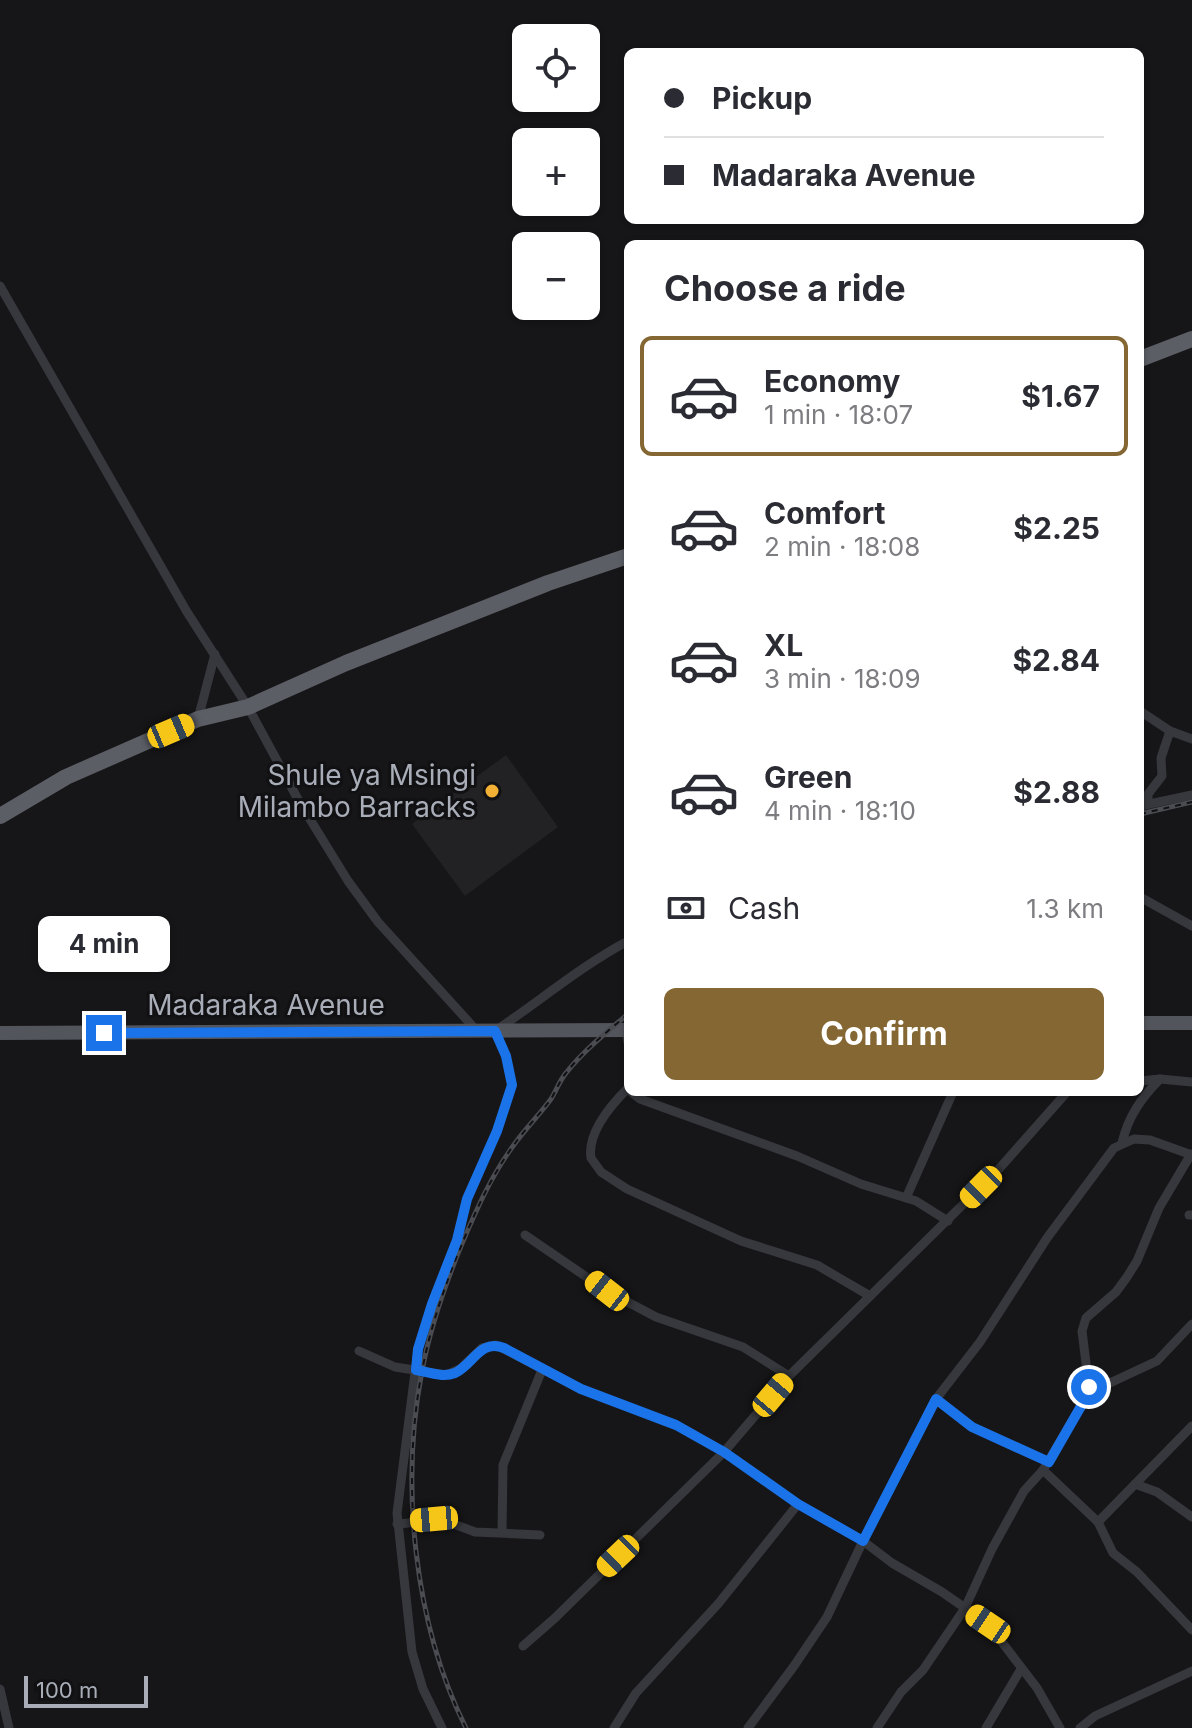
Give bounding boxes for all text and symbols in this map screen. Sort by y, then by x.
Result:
map controls [512,24,600,320]
button: locate [512,24,600,112]
text: Pickup [712,80,812,116]
button: + [512,128,600,216]
text: Madaraka Avenue [712,157,976,193]
button: − [512,232,600,320]
text: Choose a ride [664,266,906,310]
icon: car [668,360,740,432]
text: Economy [764,363,900,399]
text: $1.67 [1021,378,1100,414]
text: 1 min · 18:07 [764,399,913,430]
icon: car [668,492,740,564]
text: Comfort [764,495,885,531]
text: $2.25 [1013,510,1100,546]
text: 2 min · 18:08 [764,531,920,562]
icon: car [668,624,740,696]
text: XL [764,627,803,663]
text: $2.84 [1012,642,1100,678]
text: 3 min · 18:09 [764,663,921,694]
car [144,711,198,751]
icon: car [668,756,740,828]
place label: Shule ya Msingi Milambo Barracks [238,758,476,824]
text: Green [764,759,852,795]
text: $2.88 [1013,774,1100,810]
marker: Shule ya Msingi Milambo Barracks [483,782,501,800]
text: 4 min · 18:10 [764,795,916,826]
icon: cash [664,886,708,930]
text: Cash [728,890,800,926]
text: 1.3 km [1026,893,1104,924]
callout: 4 min [38,917,170,973]
text: 4 min [69,928,139,959]
street label: Madaraka Avenue [147,988,385,1022]
button: Confirm [664,988,1104,1080]
route end [86,1015,122,1051]
car [956,1162,1006,1212]
car [581,1267,633,1315]
car [748,1369,798,1421]
route start [1071,1369,1107,1405]
car [409,1505,459,1533]
car [592,1531,644,1581]
car [961,1601,1015,1647]
scale bar [24,1672,148,1708]
text: 100 m [36,1677,98,1703]

